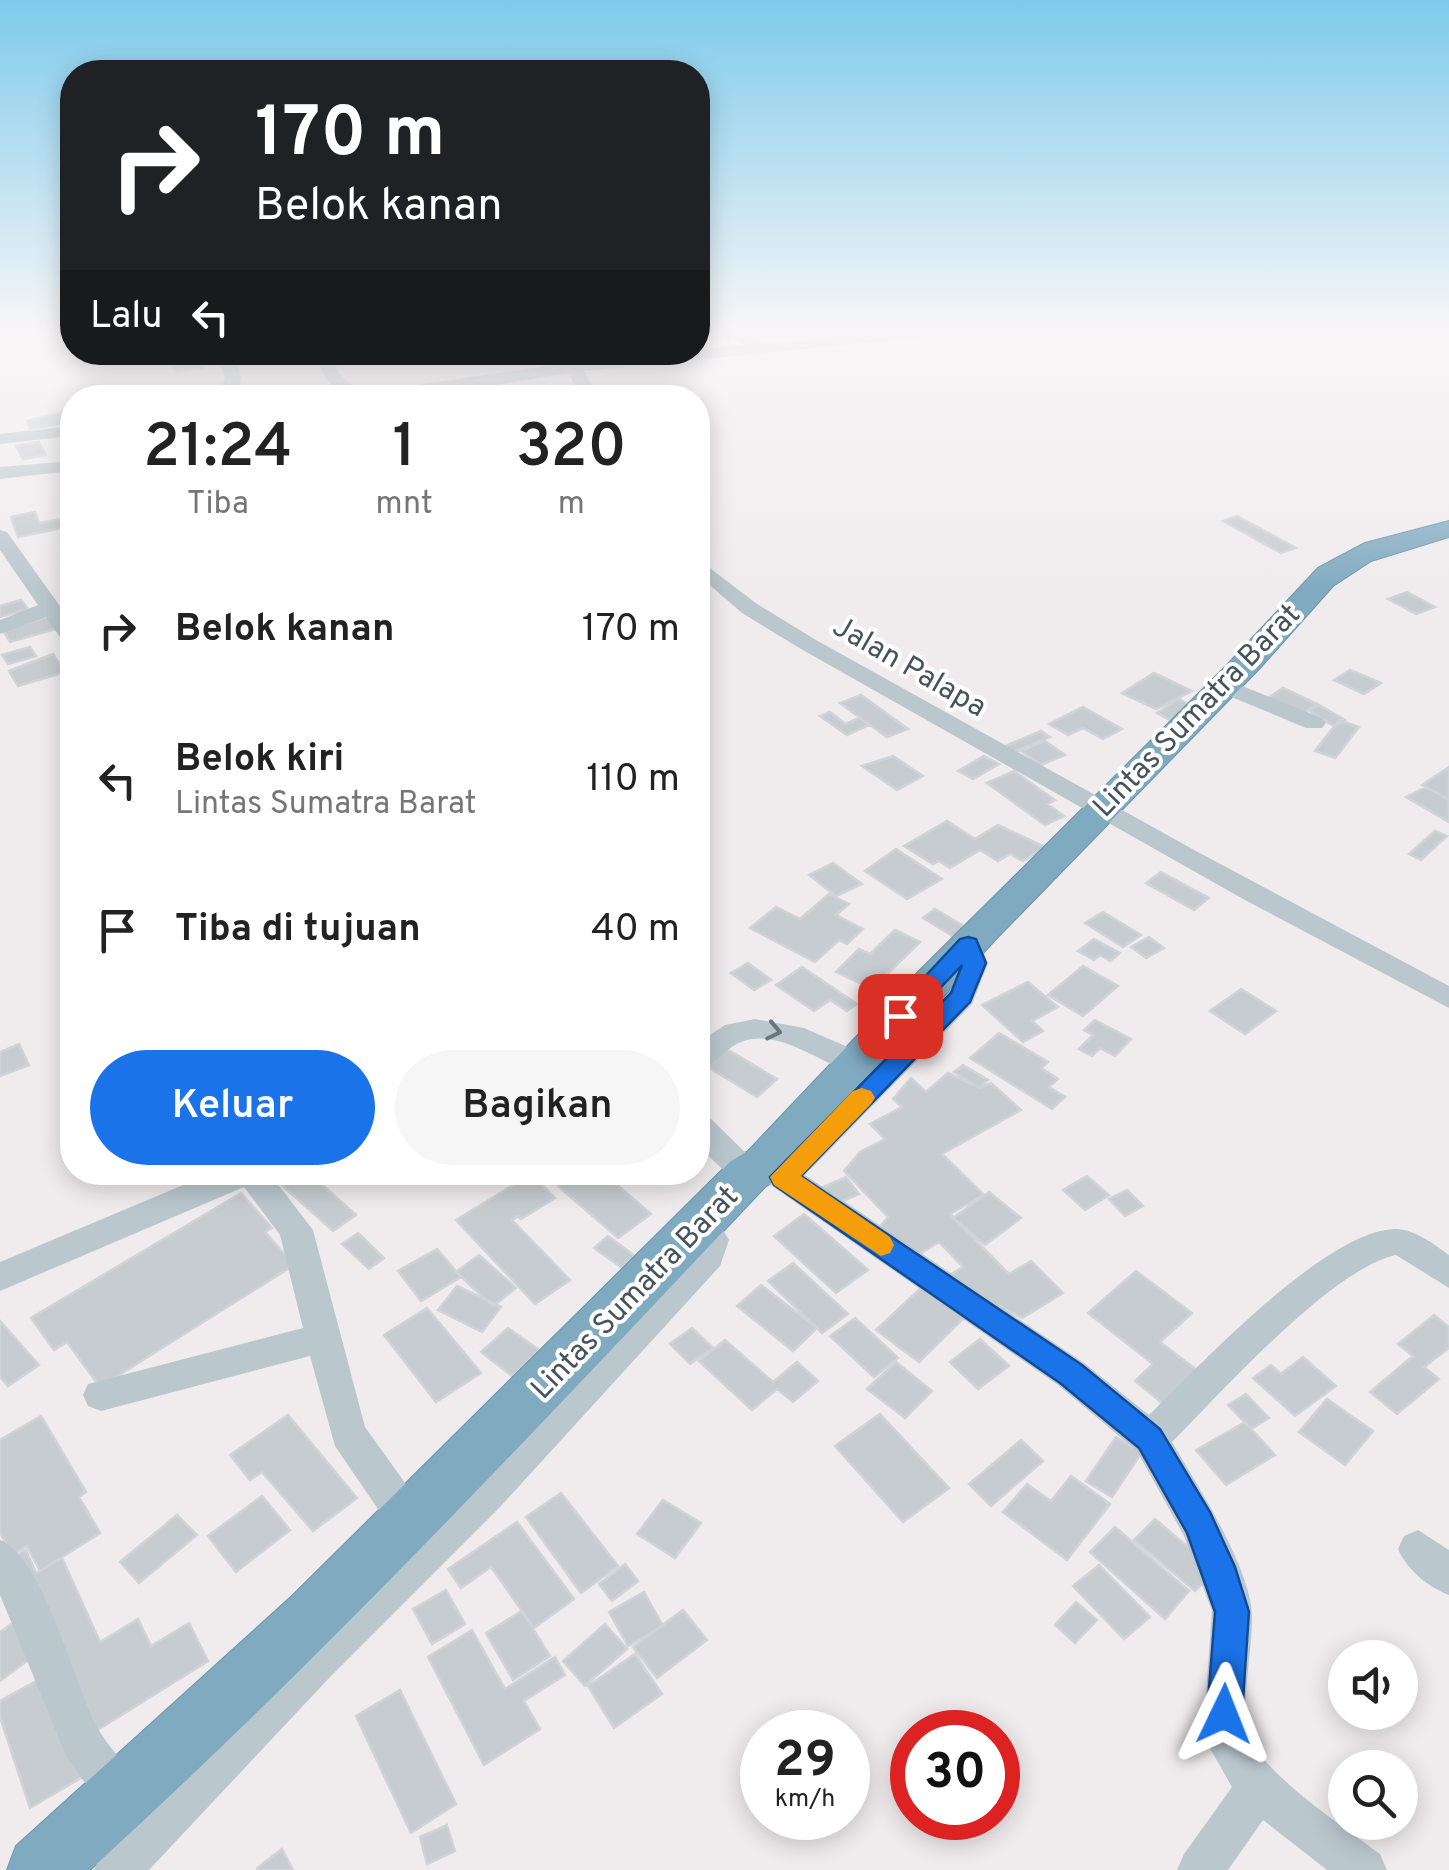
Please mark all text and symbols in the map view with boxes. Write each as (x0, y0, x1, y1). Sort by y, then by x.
text: 170 m (255, 92, 445, 181)
icon: right (90, 100, 220, 230)
text: Belok kanan (255, 179, 503, 236)
icon: left (183, 290, 238, 345)
text: Lalu (90, 293, 163, 342)
text: 21:24 (143, 412, 292, 488)
text: 1 (392, 412, 416, 488)
text: 320 (516, 412, 627, 488)
text: Tiba (187, 485, 249, 525)
text: mnt (376, 485, 433, 525)
text: m (558, 485, 585, 525)
street label: Lintas Sumatra Barat (1086, 597, 1309, 826)
icon: right (90, 603, 145, 658)
text: Belok kanan (175, 606, 394, 655)
text: 170 m (582, 606, 680, 655)
street label: Jalan Palapa (825, 609, 992, 727)
text: Belok kiri (175, 736, 344, 785)
icon: left (90, 753, 145, 808)
text: 110 m (586, 756, 680, 805)
text: Lintas Sumatra Barat (175, 785, 476, 825)
icon: arrive (90, 903, 145, 958)
text: Tiba di tujuan (175, 906, 421, 955)
text: 40 m (591, 906, 680, 955)
pin (858, 974, 943, 1059)
icon: arrive (873, 989, 928, 1044)
one-way arrow (765, 1020, 782, 1041)
button: Keluar (90, 1050, 375, 1165)
button: Bagikan (395, 1050, 680, 1165)
street label: Lintas Sumatra Barat (524, 1179, 747, 1408)
map controls (1328, 1640, 1418, 1840)
button: sound (1328, 1640, 1418, 1730)
position arrow (1172, 1662, 1276, 1766)
speed limit sign: 30 (890, 1710, 1020, 1840)
text: 29 (774, 1731, 836, 1794)
button: search (1328, 1750, 1418, 1840)
text: km/h (775, 1784, 835, 1816)

